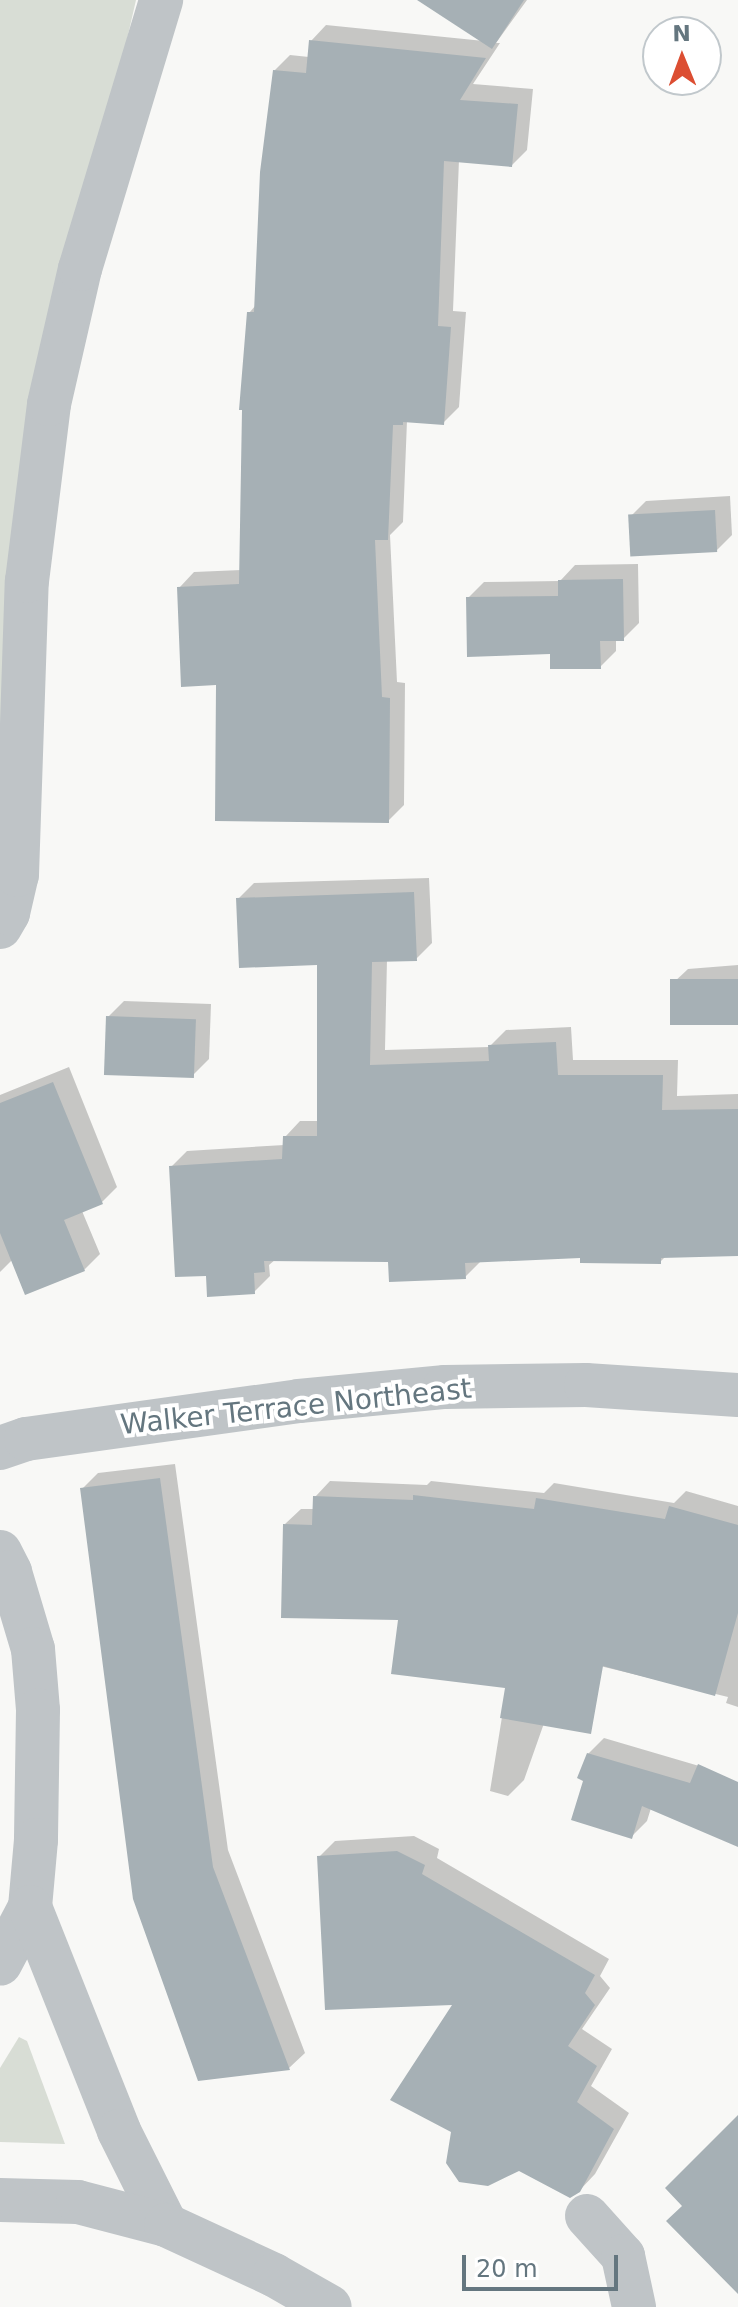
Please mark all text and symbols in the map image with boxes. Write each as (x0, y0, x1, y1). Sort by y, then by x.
north arrow (642, 16, 722, 96)
text: N (672, 21, 691, 46)
street label: Walker Terrace Northeast (119, 1372, 473, 1442)
scale bar (466, 2239, 622, 2289)
text: 20 m (476, 2255, 538, 2283)

